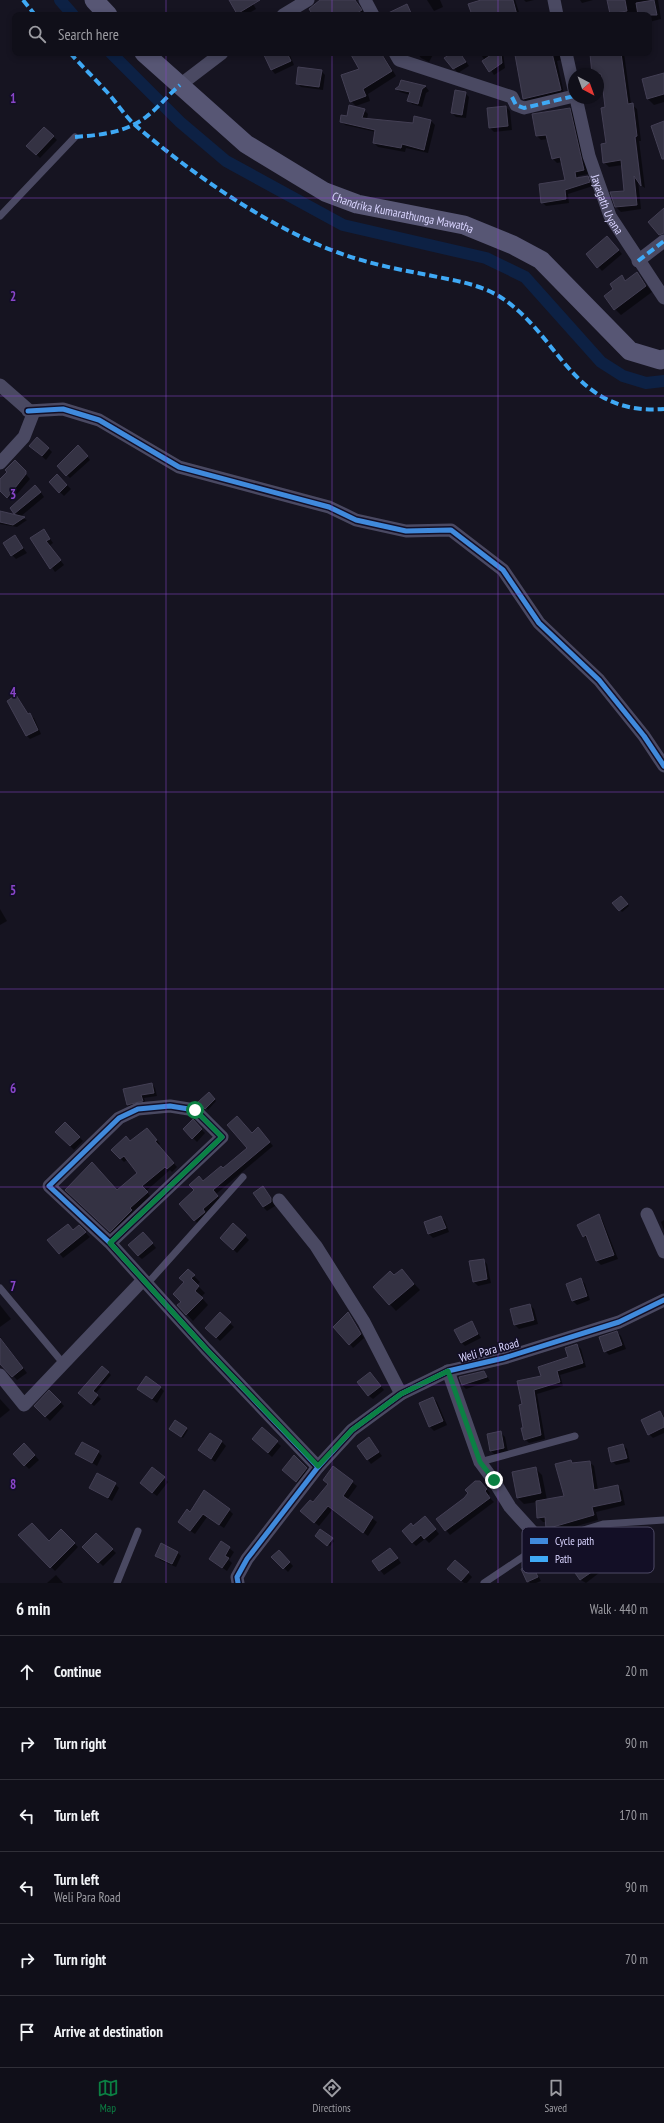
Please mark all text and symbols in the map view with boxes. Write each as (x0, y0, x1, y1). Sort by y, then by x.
search box (12, 12, 652, 56)
icon: search (26, 23, 48, 45)
text: Search here (58, 25, 119, 44)
north arrow (568, 68, 604, 104)
text: 1 (10, 90, 16, 107)
street label: Jayagath Uyana (588, 171, 627, 237)
street label: Chandrika Kumarathunga Mawatha (330, 188, 476, 236)
text: 2 (10, 288, 16, 305)
text: 3 (10, 486, 16, 503)
text: 4 (10, 684, 17, 701)
text: 5 (10, 882, 16, 899)
text: 6 (10, 1080, 16, 1097)
route start (186, 1101, 204, 1119)
text: 7 (10, 1278, 16, 1295)
street label: Weli Para Road (457, 1335, 521, 1365)
route end (485, 1471, 503, 1489)
text: 8 (10, 1476, 16, 1493)
legend (522, 1527, 654, 1573)
text: Cycle path (555, 1534, 594, 1548)
text: Path (555, 1552, 572, 1566)
text: 6 min (16, 1598, 50, 1620)
text: Walk · 440 m (590, 1601, 648, 1618)
icon: ahead (16, 1661, 38, 1683)
text: Continue (54, 1662, 101, 1681)
text: 20 m (625, 1663, 648, 1680)
icon: right (16, 1733, 38, 1755)
text: Turn right (54, 1734, 106, 1753)
text: 90 m (625, 1735, 648, 1752)
icon: left (16, 1805, 38, 1827)
text: Turn left (54, 1806, 99, 1825)
text: 170 m (619, 1807, 648, 1824)
text: Turn left (54, 1870, 99, 1889)
icon: left (16, 1877, 38, 1899)
text: 90 m (625, 1879, 648, 1896)
text: Weli Para Road (54, 1889, 121, 1906)
icon: right (16, 1949, 38, 1971)
text: Turn right (54, 1950, 106, 1969)
text: 70 m (625, 1951, 648, 1968)
icon: arrive (16, 2021, 38, 2043)
text: Arrive at destination (54, 2022, 163, 2041)
tab: Map (97, 2077, 119, 2115)
tab: Directions (313, 2077, 351, 2115)
tab: Saved (544, 2077, 567, 2115)

